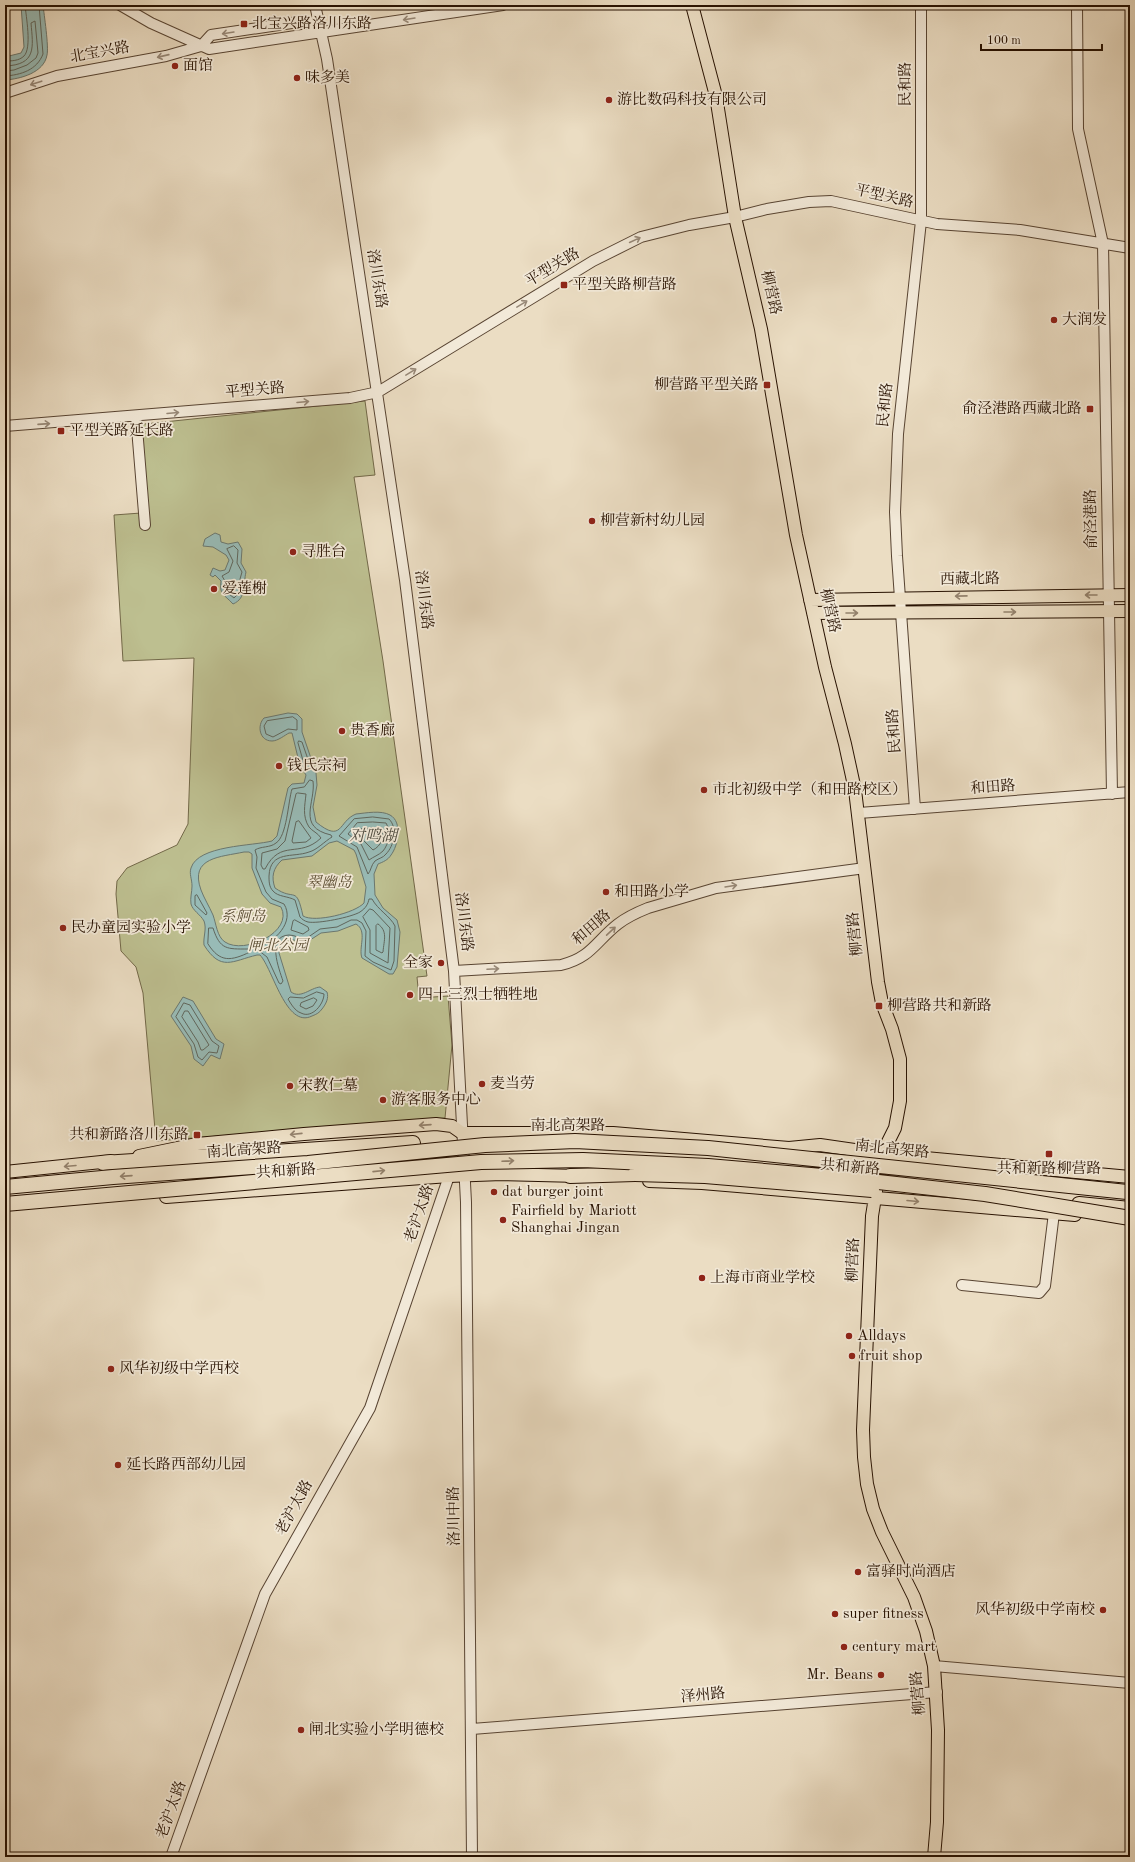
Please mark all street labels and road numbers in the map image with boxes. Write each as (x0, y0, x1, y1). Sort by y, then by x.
street label: 北宝兴路 (69, 38, 131, 66)
street label: 民和路 (897, 61, 914, 107)
street label: 平型关路 (853, 181, 915, 211)
street label: 平型关路 (522, 244, 583, 290)
street label: 洛川东路 (364, 248, 390, 310)
street label: 柳营路 (758, 269, 784, 317)
street label: 平型关路 (224, 379, 286, 401)
street label: 民和路 (874, 382, 896, 428)
street label: 俞泾港路 (1082, 489, 1100, 549)
street label: 洛川东路 (412, 569, 436, 631)
street label: 西藏北路 (940, 570, 1000, 588)
street label: 柳营路 (817, 587, 843, 635)
street label: 民和路 (884, 708, 904, 754)
street label: 和田路 (970, 777, 1016, 797)
street label: 洛川东路 (452, 891, 476, 953)
street label: 和田路 (569, 906, 614, 948)
street label: 柳营路 (844, 911, 866, 957)
street label: 南北高架路 (530, 1117, 606, 1134)
street label: 南北高架路 (854, 1137, 930, 1161)
street label: 南北高架路 (206, 1139, 282, 1161)
street label: 共和新路 (819, 1156, 881, 1178)
street label: 共和新路 (255, 1160, 316, 1182)
street label: 老沪太路 (401, 1183, 437, 1245)
street label: 柳营路 (844, 1237, 862, 1283)
street label: 老沪太路 (272, 1477, 316, 1538)
street label: 洛川中路 (445, 1486, 463, 1546)
street label: 柳营路 (908, 1670, 928, 1716)
street label: 泽州路 (680, 1685, 726, 1705)
street label: 老沪太路 (153, 1779, 189, 1841)

